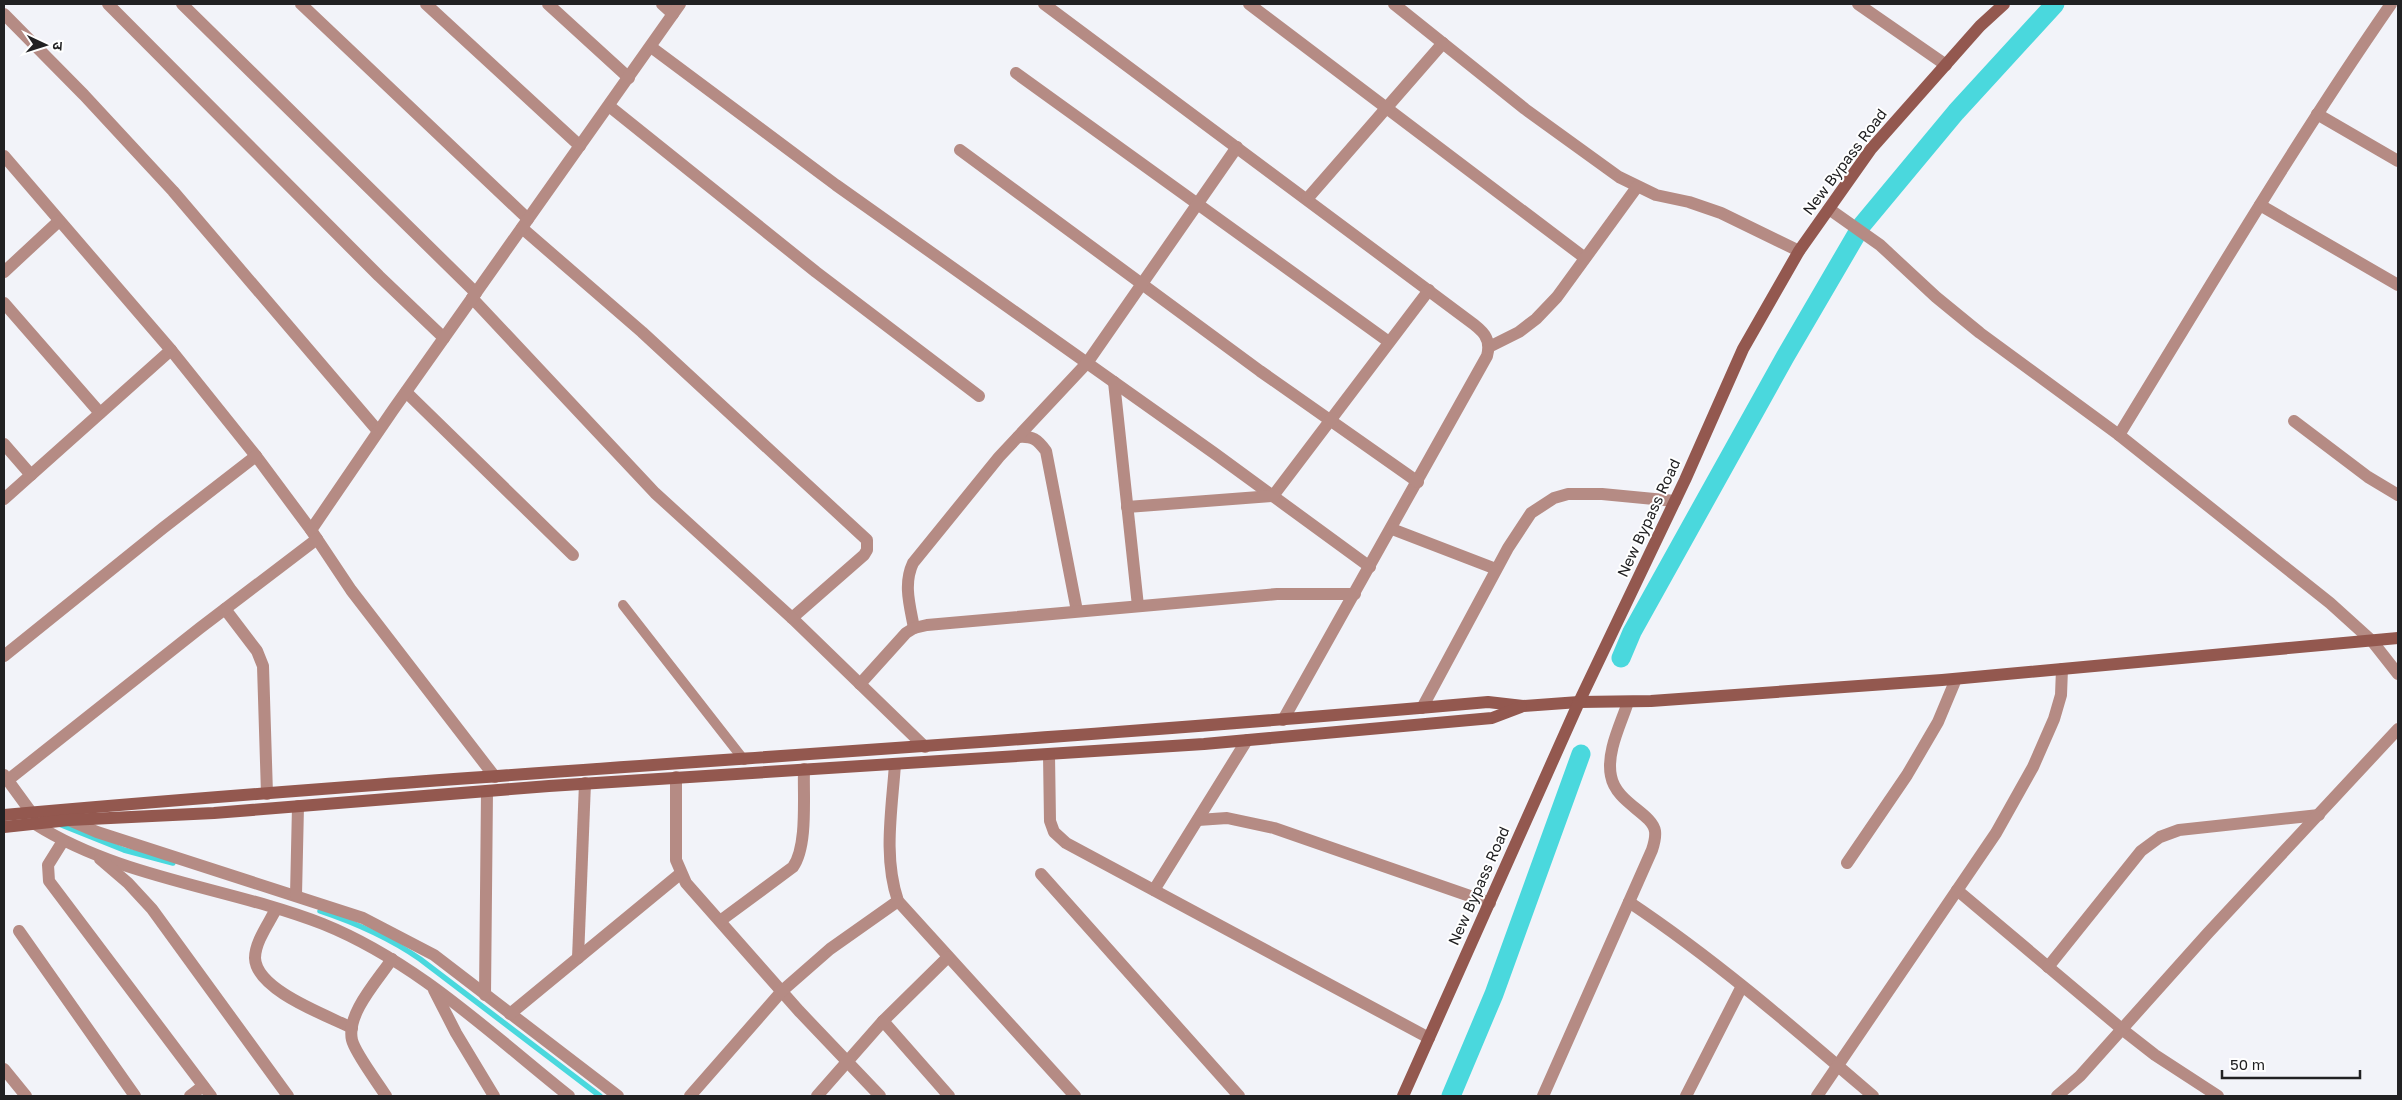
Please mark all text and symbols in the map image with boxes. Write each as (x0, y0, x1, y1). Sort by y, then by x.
north arrow (20, 20, 70, 70)
text: उ (50, 41, 67, 51)
street label: New Bypass Road (1798, 105, 1890, 218)
street label: New Bypass Road (1613, 456, 1683, 580)
street label: New Bypass Road (1444, 823, 1512, 948)
scale bar (2222, 1048, 2360, 1080)
text: 50 m (2230, 1055, 2265, 1073)

